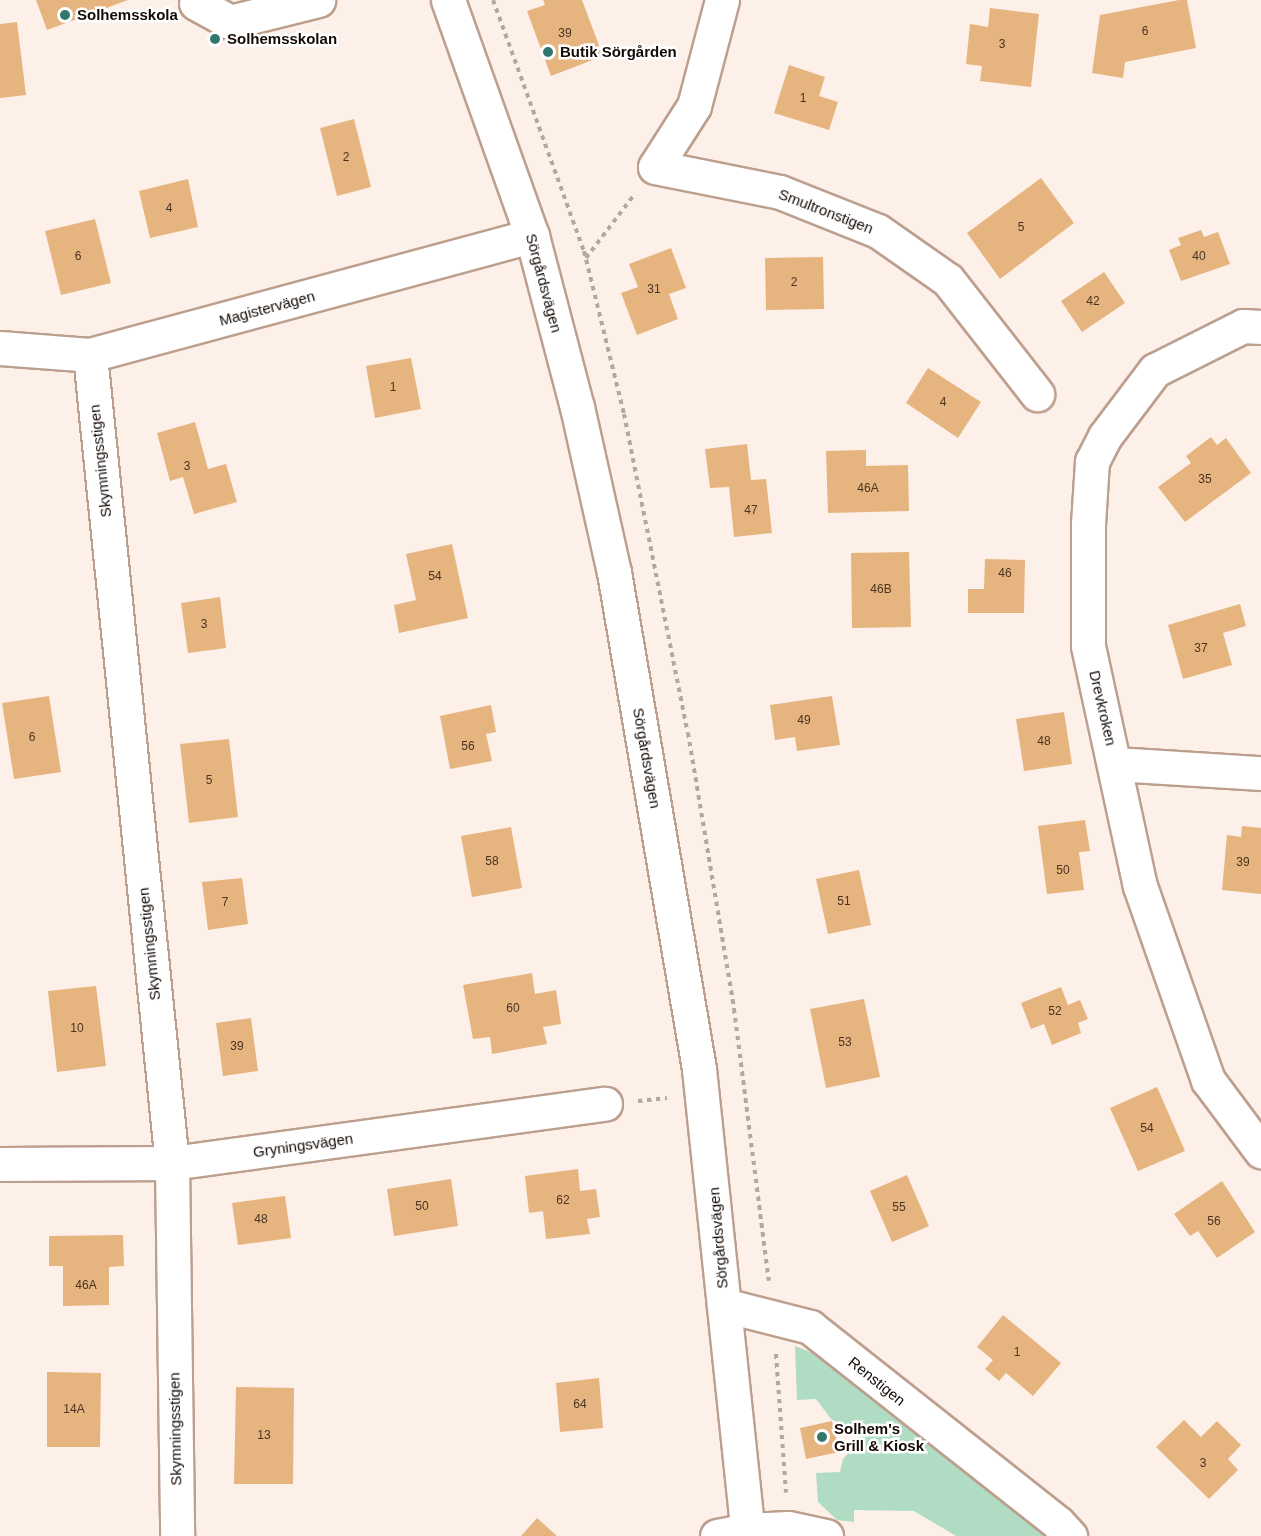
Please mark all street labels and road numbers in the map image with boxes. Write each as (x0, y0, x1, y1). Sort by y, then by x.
street label: Smultronstigen (776, 185, 876, 237)
street label: Sörgårdsvägen (522, 232, 566, 334)
street label: Magistervägen (217, 287, 317, 329)
street label: Skymningsstigen (85, 404, 115, 518)
street label: Drevkroken (1086, 669, 1120, 747)
street label: Sörgårdsvägen (629, 706, 665, 810)
street label: Skymningsstigen (134, 887, 164, 1001)
street label: Gryningsvägen (252, 1129, 354, 1161)
street label: Sörgårdsvägen (705, 1187, 731, 1289)
street label: Renstigen (845, 1353, 909, 1409)
street label: Skymningsstigen (165, 1372, 185, 1486)

